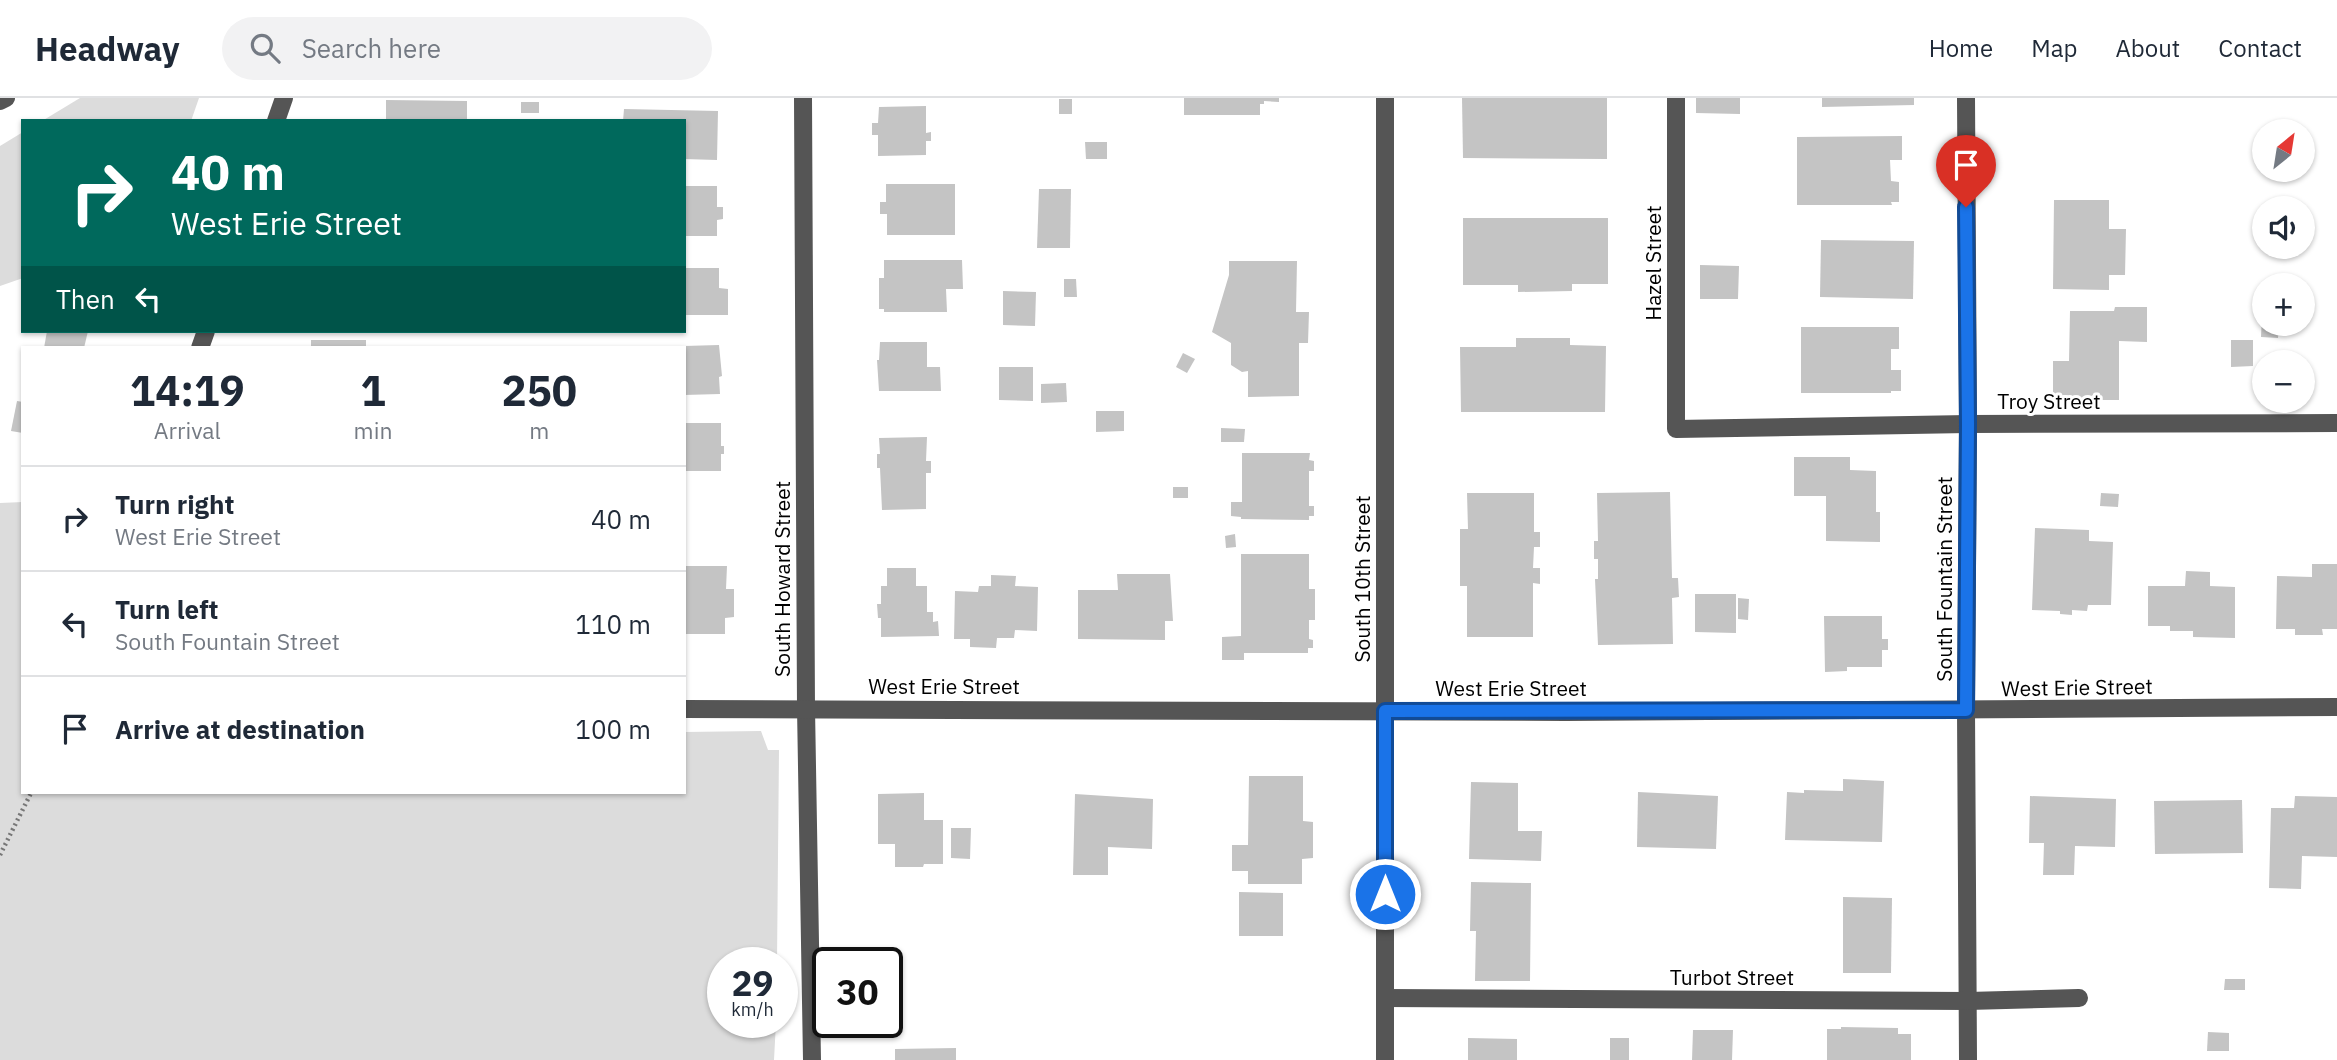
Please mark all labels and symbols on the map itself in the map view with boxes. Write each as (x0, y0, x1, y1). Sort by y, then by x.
north arrow (2252, 119, 2315, 182)
pin (1936, 135, 1996, 207)
street label: Hazel Street (1639, 205, 1667, 321)
street label: Troy Street (1997, 387, 2101, 415)
street label: South Fountain Street (1930, 476, 1958, 682)
street label: South Howard Street (768, 481, 796, 677)
street label: South 10th Street (1348, 495, 1376, 663)
street label: West Erie Street (868, 672, 1020, 700)
street label: West Erie Street (2001, 672, 2153, 702)
street label: West Erie Street (1435, 674, 1587, 702)
position arrow (1348, 857, 1422, 931)
speed limit sign: 30 (812, 947, 903, 1038)
street label: Turbot Street (1670, 963, 1794, 991)

